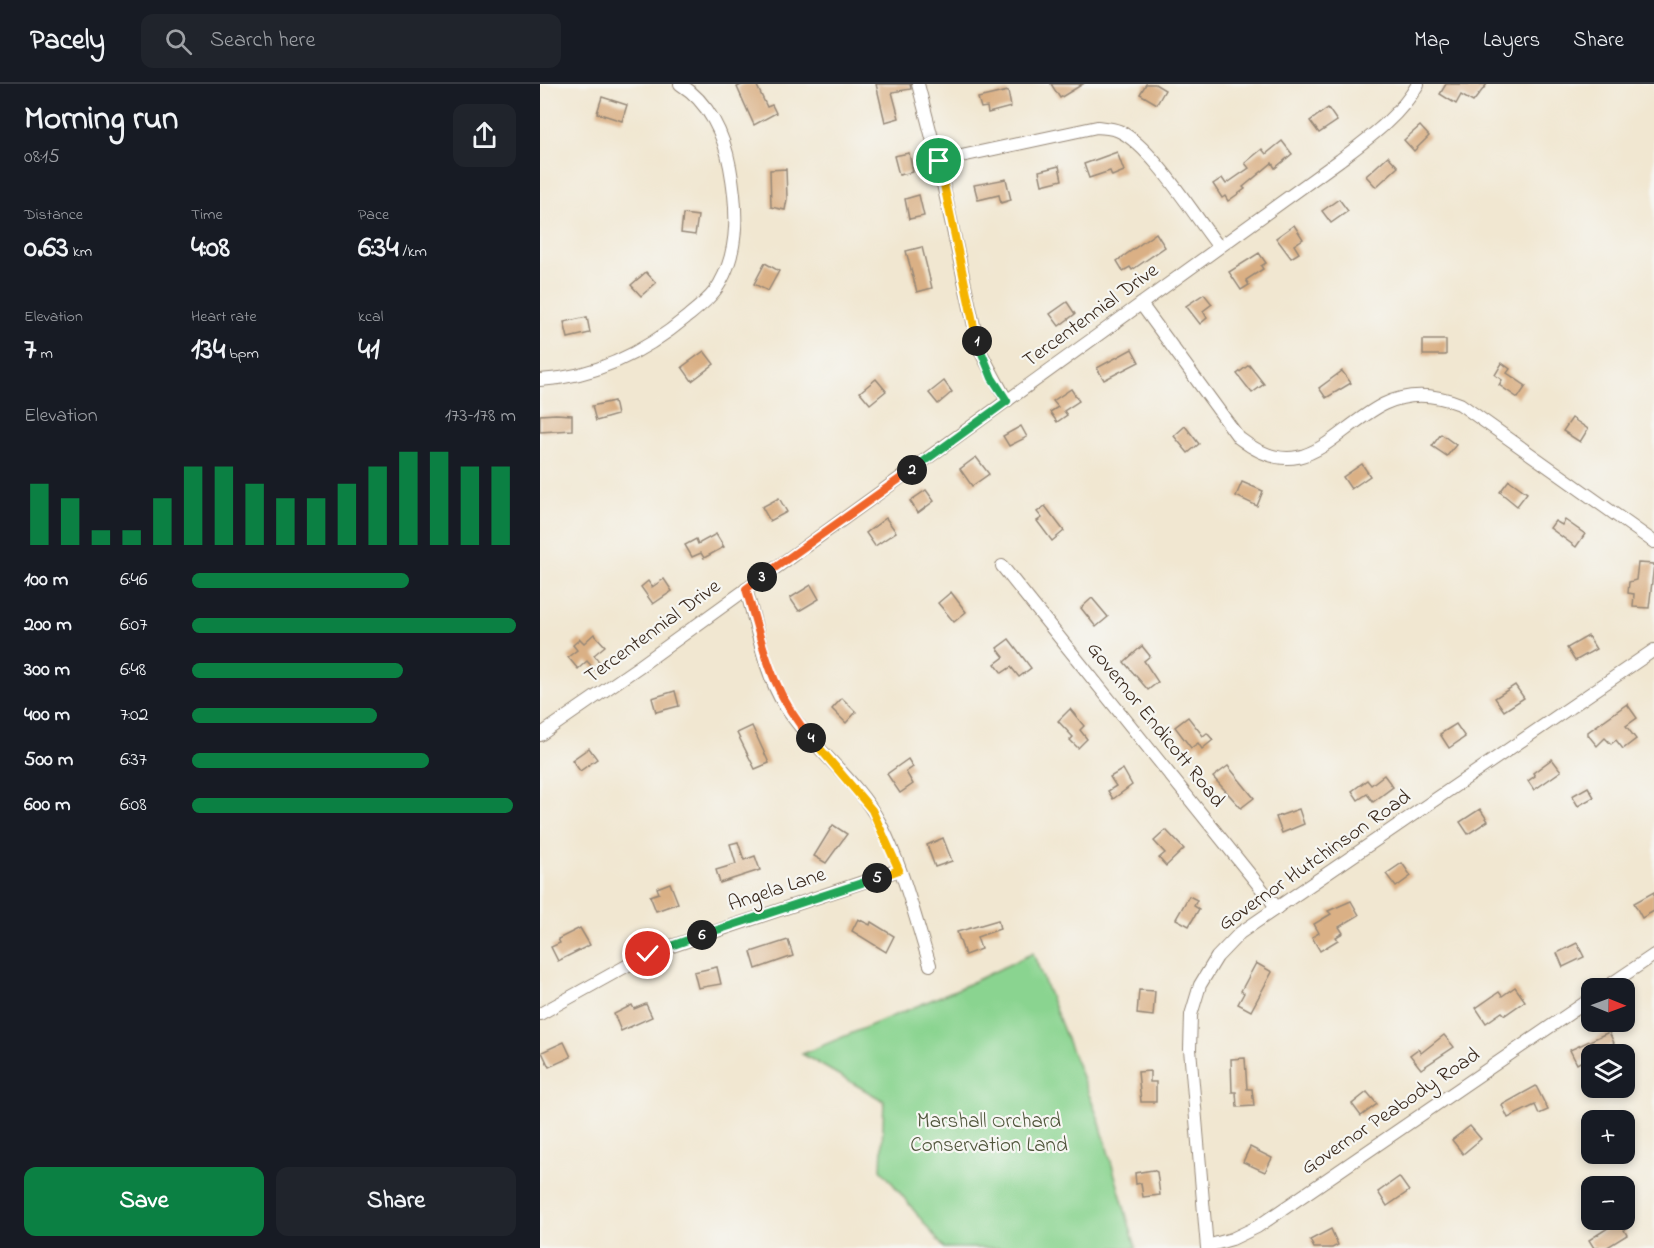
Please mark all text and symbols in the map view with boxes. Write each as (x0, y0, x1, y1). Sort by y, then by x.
search box (141, 14, 561, 68)
text: Pacely (30, 21, 105, 62)
icon: search (162, 25, 195, 58)
text: Search here (210, 25, 315, 57)
text: Map (1414, 26, 1450, 56)
text: Layers (1483, 26, 1540, 56)
text: Share (1573, 26, 1624, 56)
text: Morning run (24, 96, 178, 144)
button: share (453, 104, 516, 167)
pin (913, 135, 964, 186)
text: 08:15 (24, 143, 60, 172)
icon: arrive (922, 144, 955, 177)
text: Distance (24, 203, 83, 227)
text: Time (191, 203, 223, 227)
text: Pace (358, 203, 389, 227)
text: 0.63 (24, 227, 69, 271)
text: 4:08 (191, 227, 230, 271)
text: 6:34 (358, 227, 399, 271)
text: km (69, 240, 92, 264)
text: /km (399, 240, 427, 264)
street label: Tercentennial Drive (1017, 256, 1166, 376)
text: Elevation (24, 305, 83, 329)
text: Heart rate (191, 305, 257, 329)
text: kcal (358, 305, 383, 329)
pin: 1 (962, 326, 992, 356)
text: 7 (24, 329, 36, 373)
text: 134 (191, 329, 225, 373)
text: 41 (358, 329, 380, 373)
text: 1 (974, 329, 980, 353)
text: m (36, 342, 53, 366)
text: bpm (225, 342, 259, 366)
text: Elevation (24, 402, 98, 431)
text: 173–178 m (445, 402, 516, 431)
pin: 2 (897, 455, 927, 485)
text: 2 (908, 458, 916, 482)
pin: 3 (747, 562, 777, 592)
text: 3 (759, 565, 765, 589)
text: 100 m (24, 566, 68, 595)
text: 6:46 (120, 566, 148, 595)
street label: Tercentennial Drive (579, 572, 728, 692)
text: 200 m (24, 611, 72, 640)
text: 6:07 (120, 611, 147, 640)
street label: Governor Endicott Road (1079, 636, 1232, 815)
text: 300 m (24, 656, 70, 685)
text: 6:48 (120, 656, 146, 685)
text: 400 m (24, 701, 70, 730)
text: 7:02 (120, 701, 149, 730)
pin: 4 (796, 723, 826, 753)
text: 4 (808, 726, 814, 750)
text: 500 m (24, 746, 73, 775)
text: 6:37 (120, 746, 147, 775)
street label: Governor Hutchinson Road (1212, 783, 1418, 939)
text: 600 m (24, 791, 71, 820)
text: 6:08 (120, 791, 147, 820)
street label: Angela Lane (724, 860, 831, 922)
pin: 5 (862, 863, 892, 893)
text: 5 (872, 866, 882, 890)
pin: 6 (687, 920, 717, 950)
text: 6 (698, 923, 706, 947)
pin (622, 928, 673, 979)
icon: check (631, 937, 664, 970)
north arrow (1581, 978, 1635, 1032)
map controls (1581, 978, 1635, 1230)
street label: Governor Peabody Road (1296, 1041, 1488, 1185)
button: layers (1581, 1044, 1635, 1098)
park label: Marshall Orchard Conservation Land (910, 1107, 1068, 1161)
button: + (1581, 1110, 1635, 1164)
button: Save (24, 1167, 264, 1236)
button: Share (276, 1167, 516, 1236)
button: − (1581, 1176, 1635, 1230)

